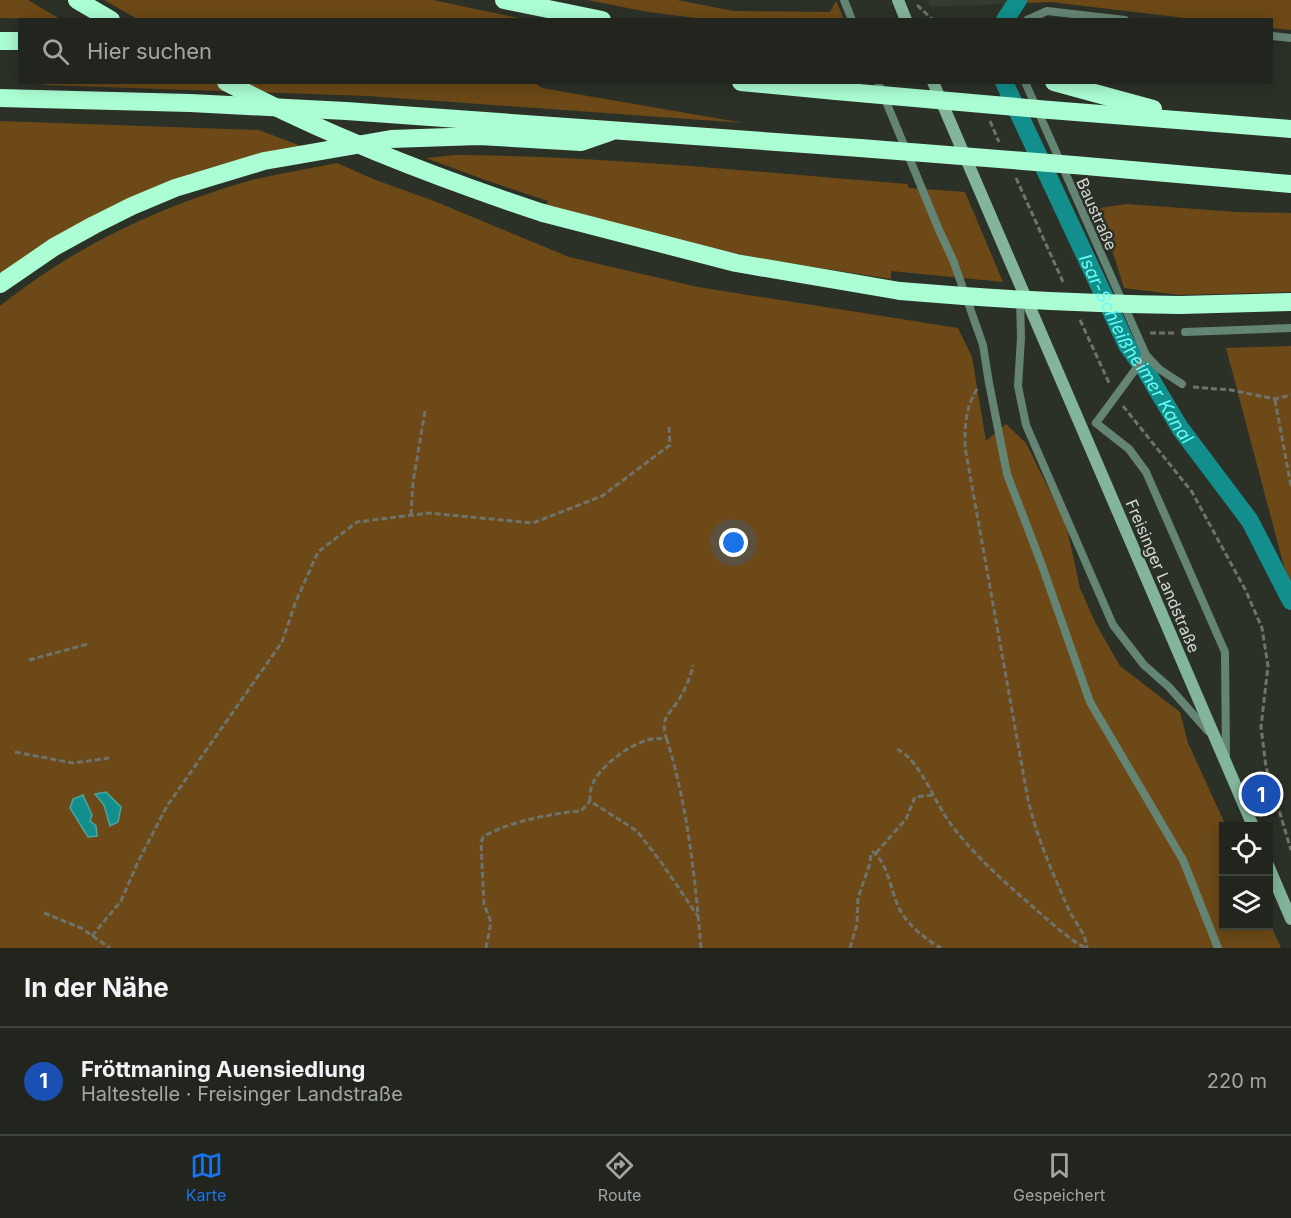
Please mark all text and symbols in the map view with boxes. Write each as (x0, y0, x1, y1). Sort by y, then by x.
search box (18, 18, 1273, 84)
icon: search (39, 35, 72, 68)
text: Hier suchen (87, 38, 212, 64)
street label: Baustraße (1072, 175, 1122, 253)
water label: Isar-Schleißheimer Kanal (1075, 250, 1199, 448)
street label: Freisinger Landstraße (1122, 496, 1204, 656)
your location (719, 528, 748, 557)
pin: 1 (1242, 772, 1280, 816)
map controls (1219, 822, 1273, 930)
button: locate (1219, 822, 1273, 876)
button: layers (1219, 876, 1273, 930)
text: In der Nähe (24, 972, 169, 1003)
text: Fröttmaning Auensiedlung (81, 1056, 366, 1082)
text: 1 (39, 1069, 48, 1093)
text: 220 m (1207, 1069, 1267, 1093)
text: Haltestelle · Freisinger Landstraße (81, 1082, 403, 1106)
tab: Karte (186, 1149, 226, 1205)
tab: Route (598, 1149, 641, 1205)
tab: Gespeichert (1013, 1149, 1105, 1205)

